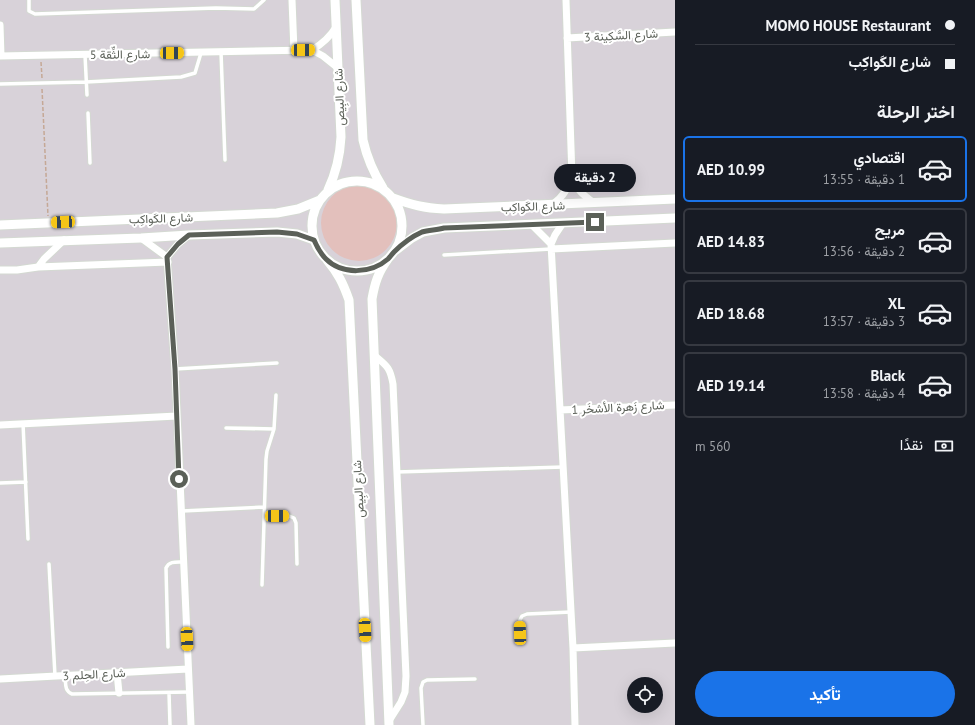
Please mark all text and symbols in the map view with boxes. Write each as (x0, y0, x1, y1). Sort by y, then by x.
text: MOMO HOUSE Restaurant (765, 16, 931, 35)
street label: شارع السَّكِينة 3 (584, 26, 659, 46)
car (291, 44, 315, 56)
street label: شارع الثِّقة 5 (90, 45, 150, 64)
car (160, 47, 184, 59)
text: شارع الكَواكِب (848, 52, 931, 71)
street label: شارع البِيص (331, 68, 349, 126)
text: اختر الرحلة (877, 100, 955, 123)
text: اقتصادي (853, 148, 905, 167)
icon: car (917, 151, 953, 187)
text: AED 10.99 (697, 160, 765, 179)
callout: 2 دقيقة (554, 164, 636, 192)
text: 2 دقيقة (574, 169, 616, 186)
text: 1 دقيقة · 13:55 (823, 171, 905, 188)
street label: شارع الكَواكِب (501, 197, 565, 217)
street label: شارع الكَواكِب (129, 209, 193, 229)
route end (586, 213, 604, 231)
car (51, 215, 75, 229)
text: مريح (875, 220, 905, 239)
icon: car (917, 223, 953, 259)
text: AED 14.83 (697, 232, 765, 251)
text: 2 دقيقة · 13:56 (823, 243, 905, 260)
text: XL (888, 294, 905, 313)
icon: car (917, 295, 953, 331)
text: AED 18.68 (697, 304, 765, 323)
text: 3 دقيقة · 13:57 (823, 313, 905, 330)
text: Black (870, 366, 905, 385)
icon: car (917, 367, 953, 403)
text: AED 19.14 (697, 376, 765, 395)
text: 4 دقيقة · 13:58 (823, 385, 905, 402)
street label: شارع زَهرة الأشخَر 1 (571, 397, 665, 419)
text: نقدًا (900, 435, 923, 454)
icon: cash (933, 435, 955, 457)
text: 560 m (695, 438, 730, 455)
street label: شارع البِيص (349, 460, 369, 518)
route start (170, 470, 188, 488)
car (265, 510, 289, 522)
car (358, 618, 372, 642)
car (514, 621, 526, 645)
car (180, 627, 194, 651)
street label: شارع الحِلم 3 (62, 665, 126, 685)
button: تأكيد (695, 671, 955, 717)
map controls (627, 677, 663, 713)
button: locate (627, 677, 663, 713)

